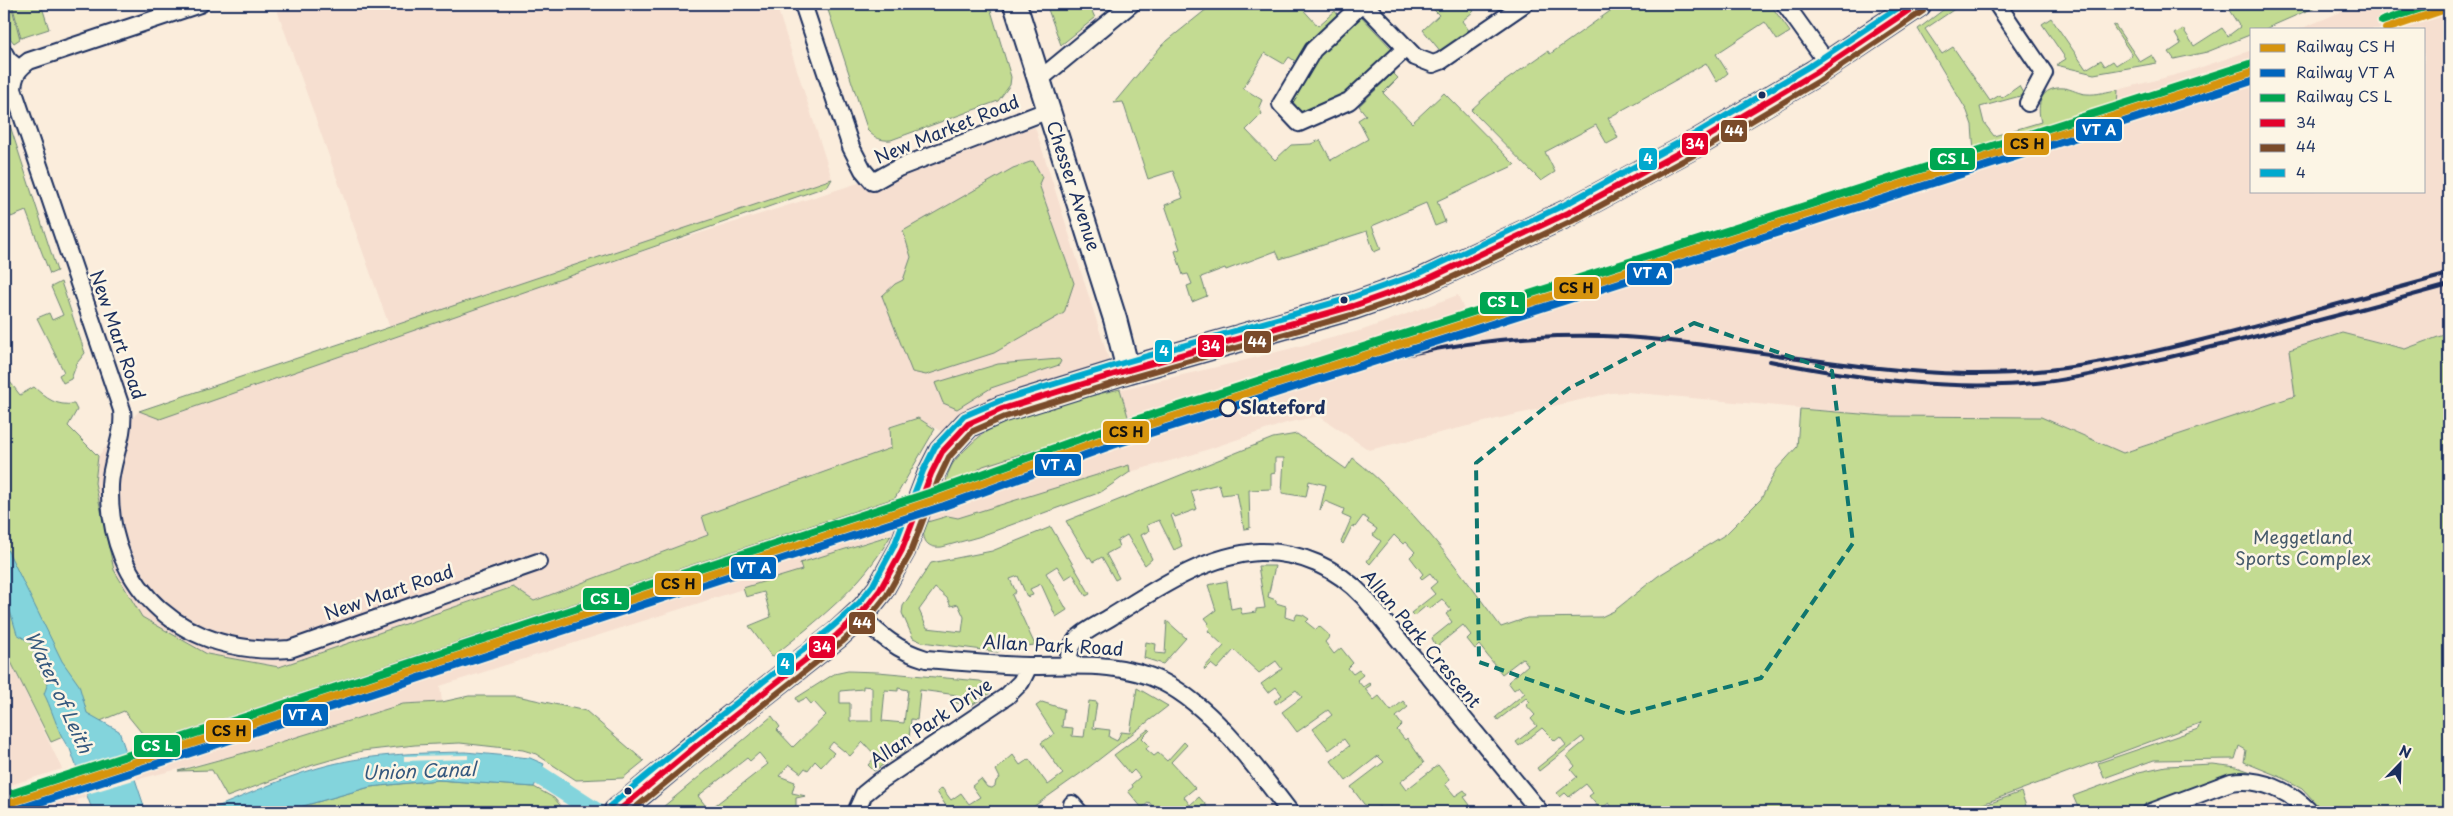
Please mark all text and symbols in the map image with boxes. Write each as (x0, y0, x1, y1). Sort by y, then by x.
legend (2250, 28, 2426, 192)
text: Railway CS H (2296, 34, 2395, 57)
text: Railway VT A (2296, 60, 2395, 83)
text: Railway CS L (2296, 84, 2392, 107)
street label: New Market Road (870, 87, 1023, 170)
unlabelled marker (1757, 90, 1767, 100)
text: 34 (2296, 110, 2316, 133)
street label: Chesser Avenue (1041, 117, 1108, 254)
line badge: VT A (2075, 118, 2123, 142)
line badge: 44 (1720, 119, 1748, 143)
text: VT A (2082, 119, 2116, 140)
text: 44 (1724, 120, 1744, 141)
line badge: 34 (1681, 132, 1709, 156)
line badge: CS H (2003, 132, 2050, 156)
text: 34 (1686, 133, 1705, 154)
text: CS H (2010, 133, 2044, 154)
text: 44 (2296, 134, 2316, 157)
line badge: 4 (1638, 147, 1658, 171)
line badge: CS L (1929, 147, 1976, 171)
text: 4 (1643, 148, 1653, 169)
text: CS L (1937, 148, 1969, 169)
text: 4 (2296, 160, 2306, 183)
line badge: VT A (1626, 262, 1673, 286)
text: VT A (1633, 262, 1667, 283)
street label: New Mart Road (84, 266, 153, 403)
line badge: CS H (1553, 276, 1600, 300)
text: CS H (1559, 277, 1593, 298)
line badge: CS L (1479, 291, 1526, 315)
text: CS L (1487, 291, 1519, 312)
unlabelled marker (1339, 295, 1349, 305)
line badge: 44 (1243, 330, 1272, 354)
text: 44 (1247, 331, 1267, 352)
line badge: 34 (1197, 334, 1225, 358)
text: 34 (1202, 335, 1221, 356)
line badge: 4 (1154, 339, 1173, 363)
text: 4 (1159, 340, 1169, 361)
place label: Slateford (1240, 393, 1326, 420)
marker: Slateford (1219, 399, 1237, 417)
line badge: CS H (1102, 420, 1150, 444)
text: CS H (1109, 421, 1143, 442)
line badge: VT A (1034, 453, 1082, 477)
text: VT A (1041, 454, 1075, 475)
park label: Meggetland Sports Complex (2235, 523, 2371, 571)
line badge: VT A (730, 556, 777, 580)
street label: New Mart Road (320, 557, 457, 626)
text: VT A (737, 557, 771, 578)
street label: Allan Park Crescent (1356, 563, 1488, 713)
line badge: CS H (654, 572, 702, 596)
text: CS H (661, 573, 695, 594)
line badge: CS L (582, 587, 630, 611)
text: CS L (590, 588, 622, 609)
line badge: 44 (848, 611, 876, 635)
text: 44 (852, 612, 872, 633)
water label: Water of Leith (19, 626, 101, 758)
street label: Allan Park Road (982, 627, 1124, 662)
line badge: 34 (808, 635, 836, 659)
text: 34 (813, 636, 832, 657)
line badge: 4 (776, 652, 795, 676)
text: 4 (780, 653, 790, 674)
street label: Allan Park Drive (863, 671, 997, 773)
line badge: VT A (282, 703, 329, 727)
text: VT A (288, 704, 322, 725)
line badge: CS H (205, 719, 252, 743)
text: CS H (212, 720, 246, 741)
line badge: CS L (133, 734, 181, 758)
text: CS L (141, 735, 173, 756)
north arrow (2376, 738, 2426, 788)
text: N (2396, 740, 2414, 763)
water label: Union Canal (362, 754, 479, 786)
unlabelled marker (623, 786, 633, 796)

